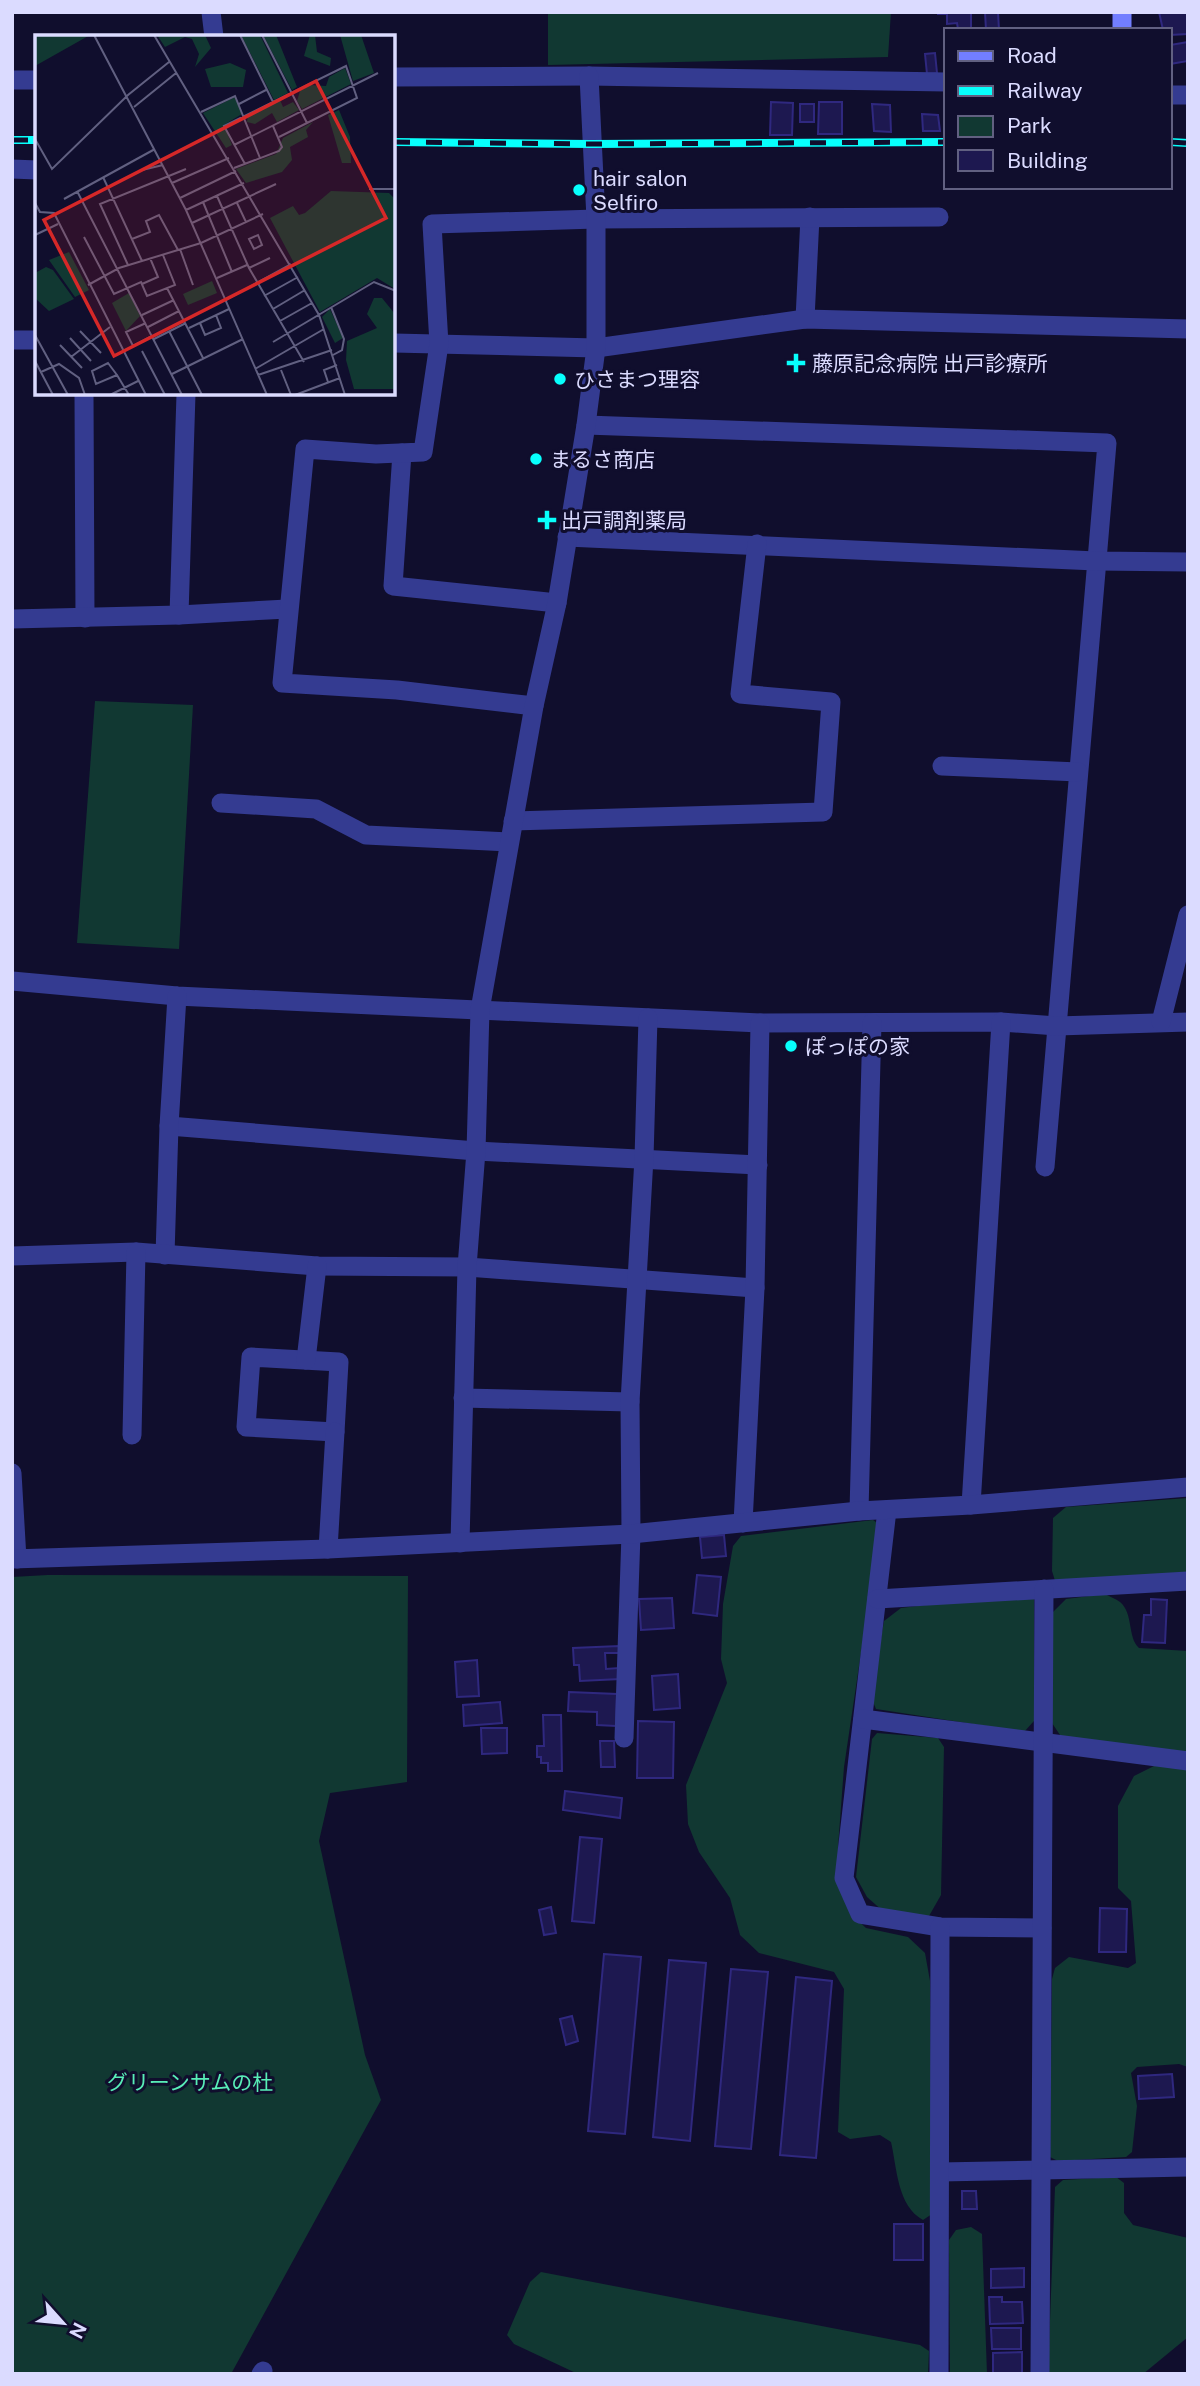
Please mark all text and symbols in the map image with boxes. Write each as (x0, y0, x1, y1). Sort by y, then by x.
legend (944, 28, 1172, 189)
inset map (35, 35, 396, 396)
text: Road (1007, 43, 1057, 68)
text: Railway (1007, 78, 1083, 103)
text: Park (1007, 113, 1052, 138)
text: Building (1007, 148, 1088, 173)
place label: hair salon Selfiro (593, 166, 687, 215)
marker: hair salon Selfiro (571, 182, 587, 198)
place label: 藤原記念病院 出戸診療所 (812, 351, 1048, 376)
marker: 藤原記念病院 出戸診療所 (786, 353, 806, 373)
place label: ひさまつ理容 (574, 367, 700, 392)
marker: ひさまつ理容 (552, 371, 568, 387)
place label: まるさ商店 (550, 447, 655, 472)
marker: まるさ商店 (528, 451, 544, 467)
place label: 出戸調剤薬局 (561, 508, 687, 533)
marker: 出戸調剤薬局 (539, 512, 555, 528)
place label: ぽっぽの家 (805, 1034, 910, 1059)
marker: ぽっぽの家 (783, 1038, 799, 1054)
park label: グリーンサムの杜 (107, 2070, 273, 2095)
north arrow (28, 2288, 98, 2358)
text: N (65, 2319, 91, 2342)

